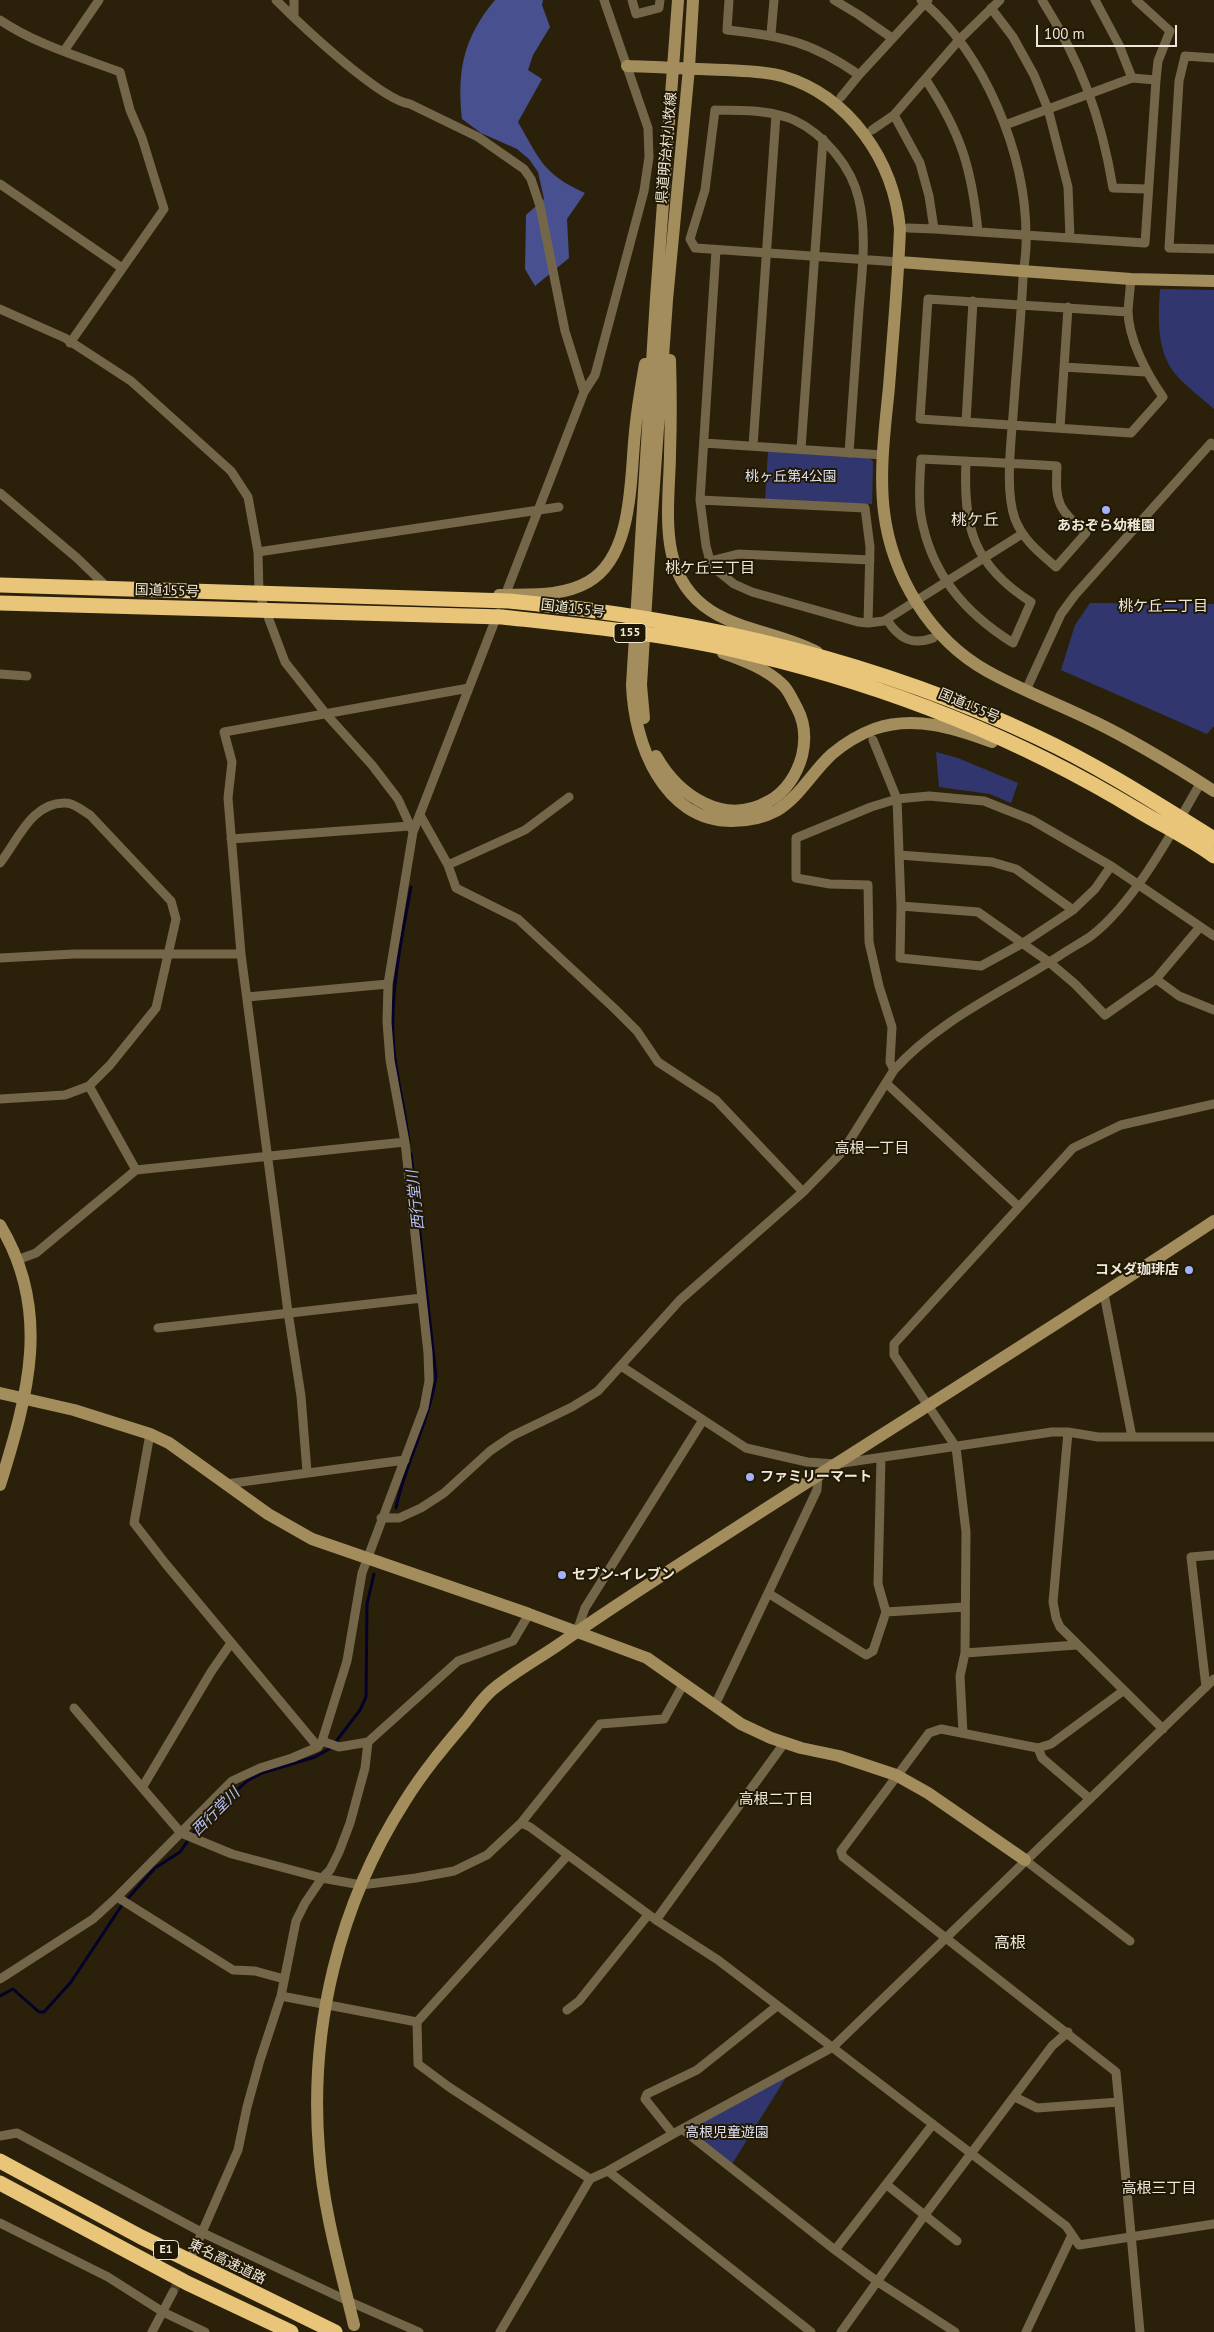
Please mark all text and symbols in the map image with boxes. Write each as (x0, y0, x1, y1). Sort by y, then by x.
scale bar (1039, 15, 1180, 47)
text: 100 m (1044, 24, 1085, 43)
street label: 県道明治村小牧線 (654, 91, 680, 205)
park label: 桃ヶ丘第4公園 (745, 469, 837, 485)
marker: あおぞら幼稚園 (1100, 504, 1112, 516)
district label: 桃ケ丘 (951, 510, 999, 530)
place label: あおぞら幼稚園 (1057, 518, 1155, 534)
district label: 桃ケ丘三丁目 (665, 560, 755, 578)
street label: 国道155号 (134, 581, 200, 601)
street label: 国道155号 (540, 597, 606, 621)
district label: 桃ケ丘二丁目 (1118, 598, 1208, 616)
road number: 155 (614, 624, 646, 642)
street label: 国道155号 (936, 686, 1002, 726)
district label: 高根一丁目 (835, 1140, 909, 1158)
water label: 西行堂川 (404, 1169, 428, 1231)
place label: コメダ珈琲店 (1095, 1262, 1179, 1278)
marker: コメダ珈琲店 (1183, 1264, 1195, 1276)
place label: ファミリーマート (760, 1469, 872, 1485)
marker: ファミリーマート (744, 1471, 756, 1483)
place label: セブン-イレブン (572, 1567, 675, 1583)
marker: セブン-イレブン (556, 1569, 568, 1581)
water label: 西行堂川 (188, 1784, 244, 1840)
district label: 高根二丁目 (739, 1791, 813, 1809)
district label: 高根 (994, 1933, 1026, 1953)
park label: 高根児童遊園 (685, 2125, 769, 2141)
district label: 高根三丁目 (1122, 2180, 1196, 2198)
street label: 東名高速道路 (186, 2236, 268, 2288)
road number: E1 (154, 2240, 178, 2260)

